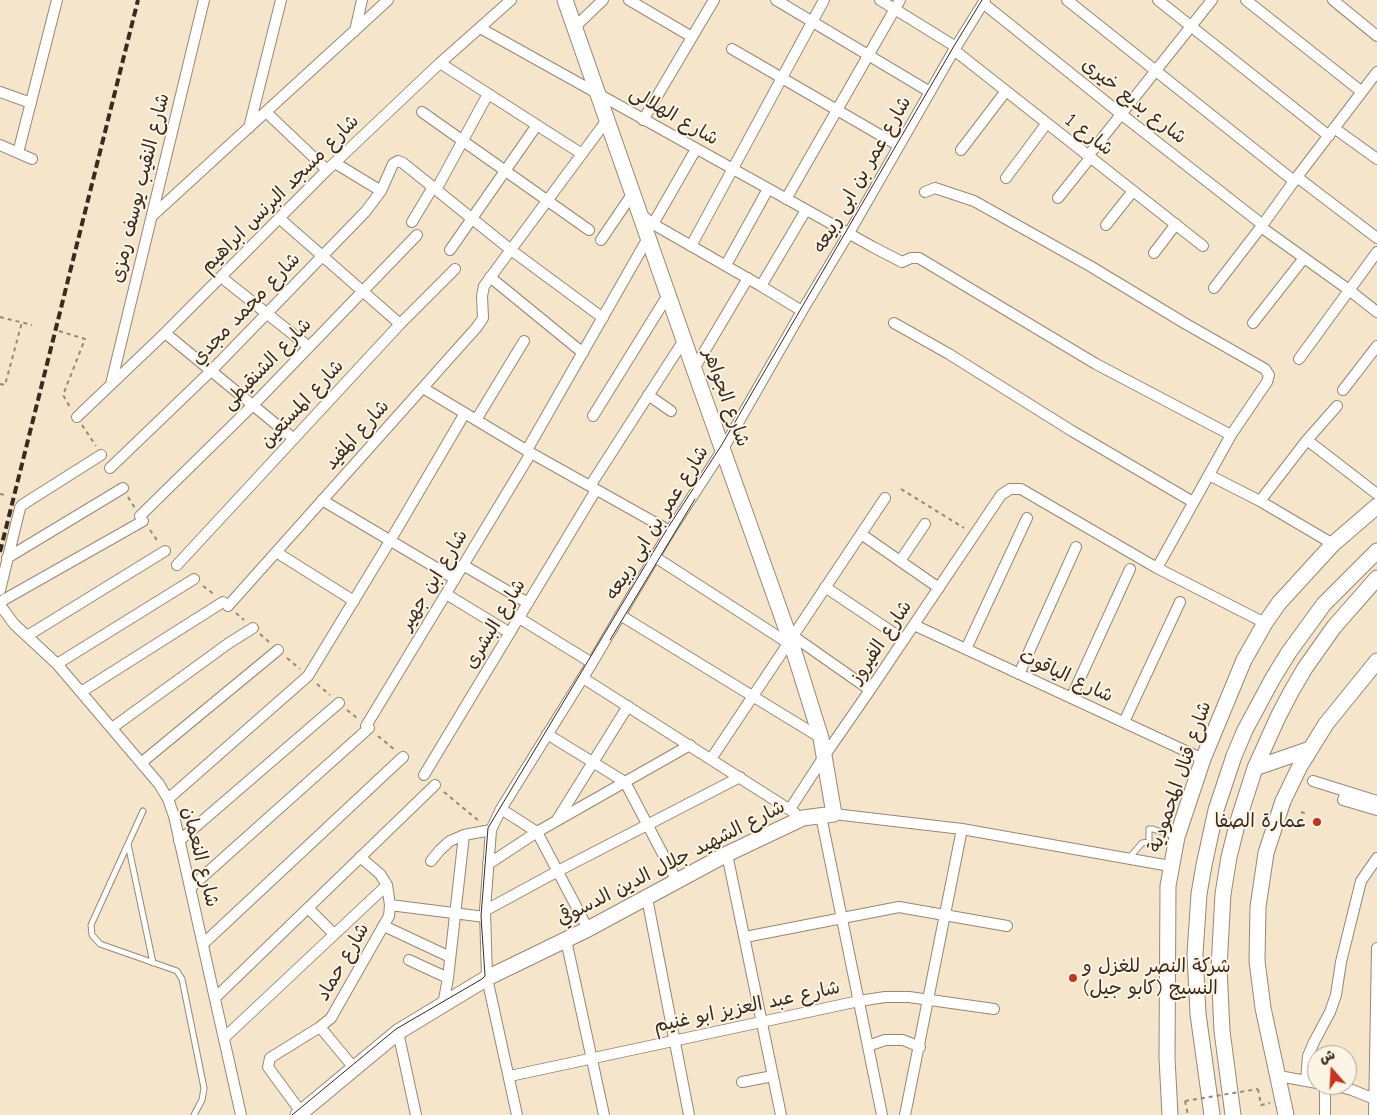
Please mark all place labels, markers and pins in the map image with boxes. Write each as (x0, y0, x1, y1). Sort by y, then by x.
place label: عمارة الصفا (1215, 811, 1307, 833)
marker: عمارة الصفا (1311, 816, 1323, 828)
place label: شركة النصر للغزل و النسيج (كابو جيل) (1083, 956, 1231, 1000)
marker: شركة النصر للغزل و النسيج (كابو جيل) (1067, 972, 1079, 984)

